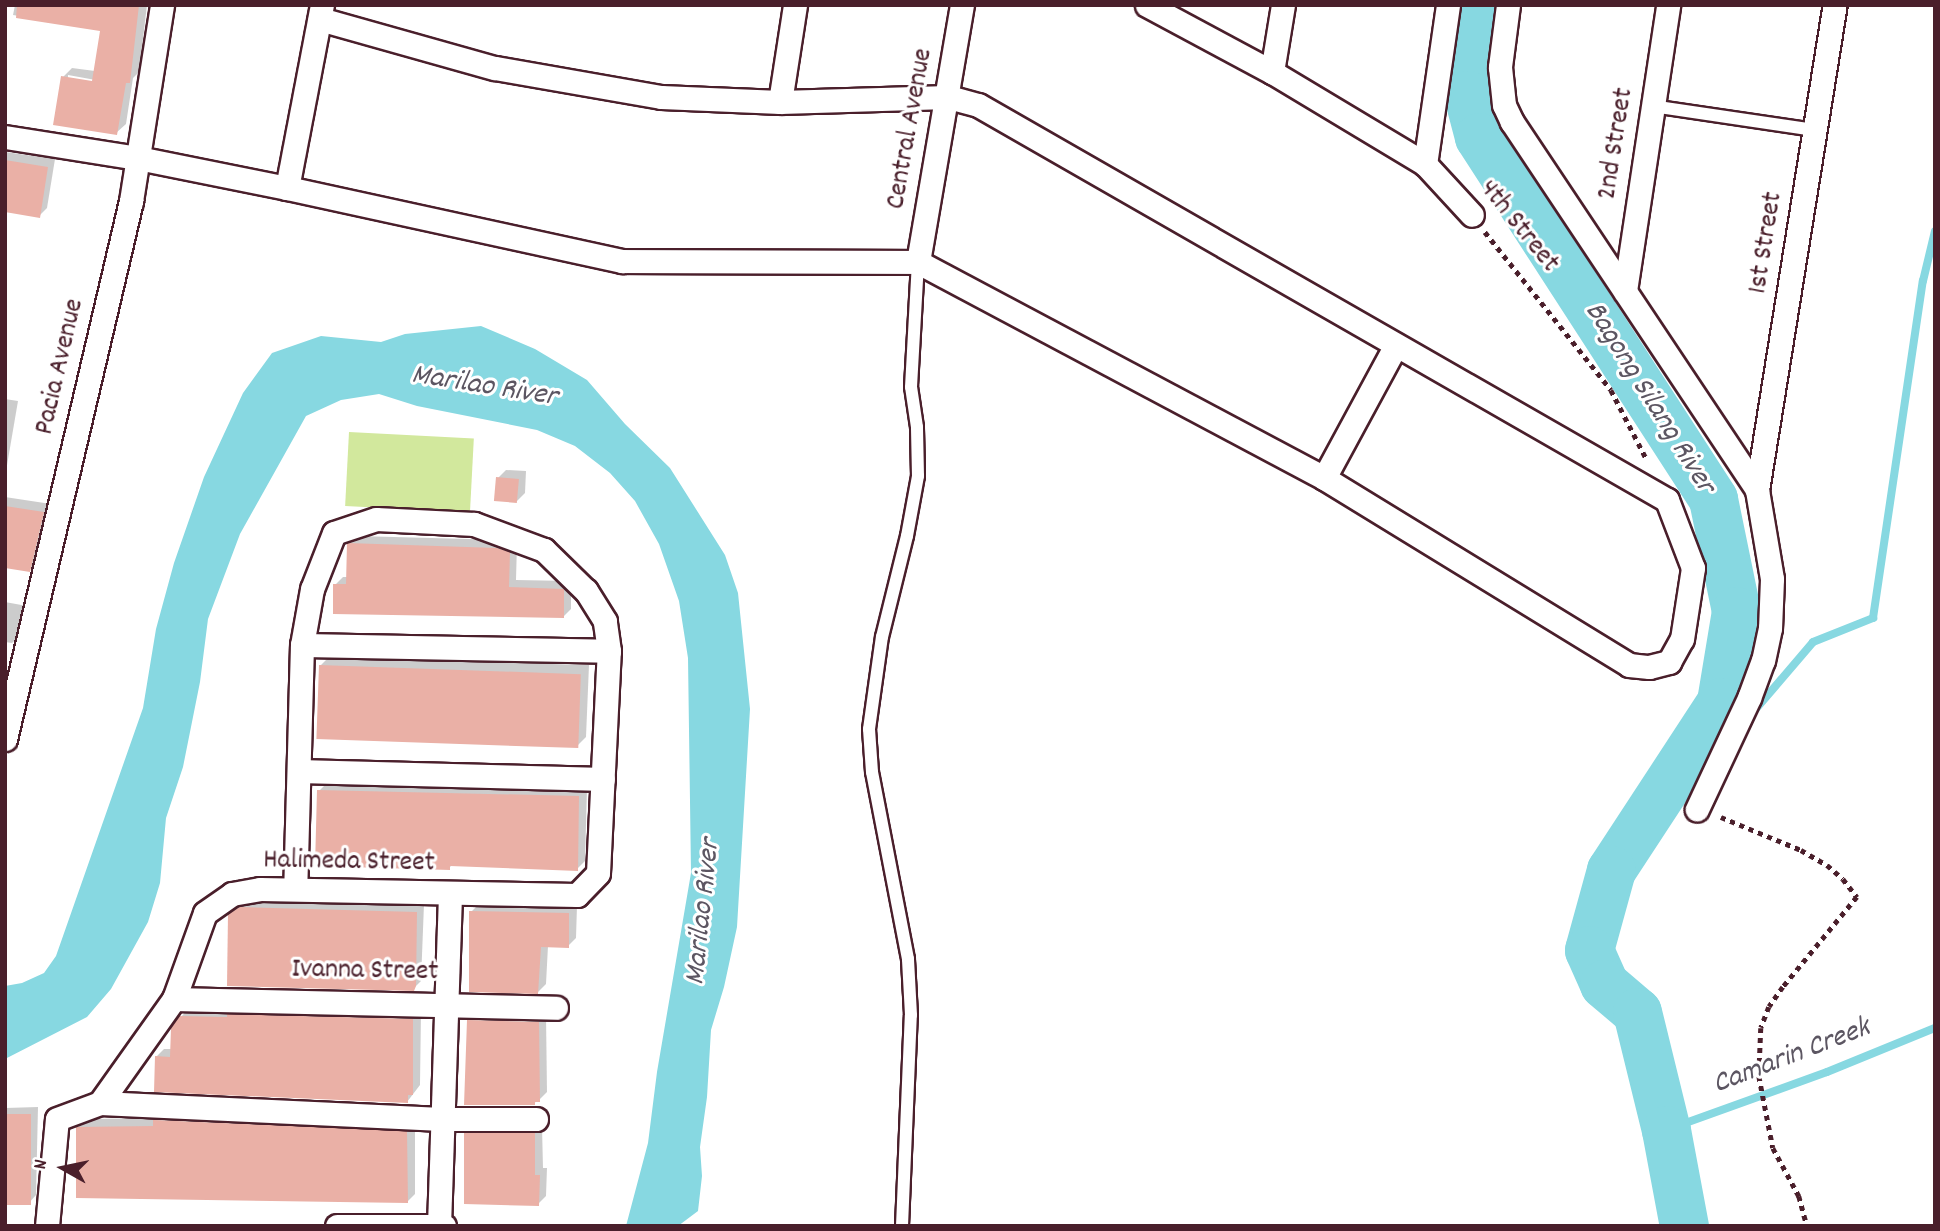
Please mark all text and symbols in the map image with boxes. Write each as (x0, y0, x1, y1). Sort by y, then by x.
street label: Central Avenue (880, 46, 942, 212)
street label: 2nd Street (1592, 86, 1642, 202)
street label: 4th Street (1471, 174, 1565, 280)
street label: 1st Street (1742, 190, 1792, 296)
street label: Pacia Avenue (29, 296, 93, 438)
water label: Bagong Silang River (1575, 296, 1721, 502)
water label: Marilao River (409, 359, 559, 417)
water label: Marilao River (679, 837, 731, 987)
street label: Halimeda Street (263, 845, 435, 881)
street label: Ivanna Street (291, 954, 439, 990)
water label: Camarin Creek (1708, 1012, 1876, 1104)
north arrow (28, 1133, 98, 1203)
text: N (28, 1158, 56, 1171)

